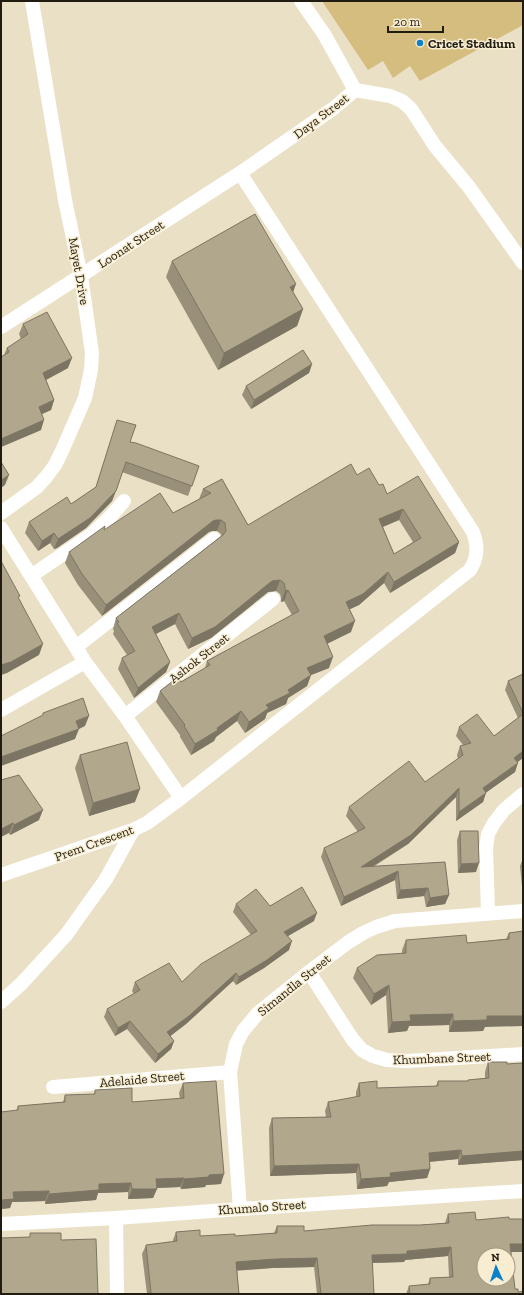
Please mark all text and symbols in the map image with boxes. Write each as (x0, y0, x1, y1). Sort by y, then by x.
scale bar (388, 8, 443, 34)
text: 20 m (394, 15, 421, 29)
place label: Cricet Stadium (428, 36, 516, 51)
marker: Cricet Stadium (415, 38, 425, 48)
street label: Daya Street (290, 90, 352, 142)
street label: Loonat Street (95, 217, 167, 271)
street label: Mayet Drive (66, 236, 92, 306)
street label: Ashok Street (166, 630, 232, 686)
street label: Prem Crescent (52, 822, 136, 864)
street label: Simandla Street (254, 951, 334, 1019)
street label: Khumbane Street (393, 1049, 491, 1067)
street label: Adelaide Street (99, 1068, 185, 1090)
street label: Khumalo Street (218, 1196, 306, 1218)
north arrow (476, 1247, 516, 1287)
text: N (491, 1251, 501, 1264)

